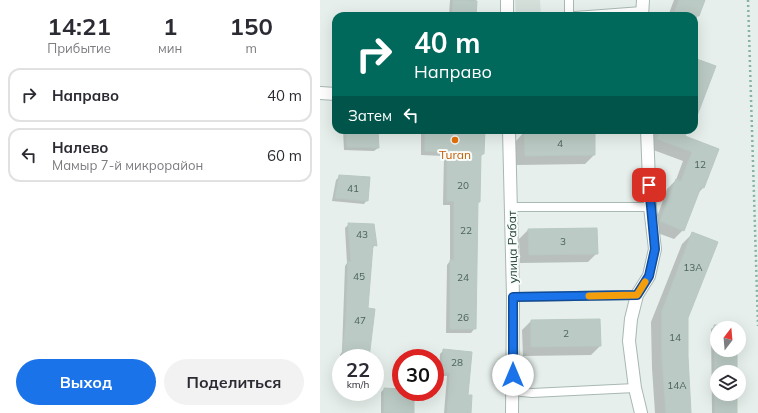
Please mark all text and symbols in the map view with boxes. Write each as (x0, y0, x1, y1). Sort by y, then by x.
text: 14:21 (47, 11, 111, 41)
text: 1 (163, 11, 177, 41)
text: 150 (230, 11, 273, 41)
text: 40 m (414, 25, 480, 60)
icon: right (348, 28, 400, 80)
text: Прибытие (47, 40, 111, 56)
text: мин (158, 40, 182, 56)
text: m (245, 40, 257, 56)
text: Направо (414, 60, 492, 83)
icon: right (18, 84, 40, 106)
text: Направо (52, 86, 119, 105)
text: 40 m (267, 86, 302, 105)
icon: left (400, 104, 422, 126)
text: Затем (348, 106, 392, 125)
marker: Turan (450, 135, 460, 145)
house number: 4 (557, 137, 563, 150)
text: Налево (52, 138, 108, 157)
icon: left (18, 144, 40, 166)
text: 60 m (267, 146, 302, 165)
place label: Turan (439, 147, 471, 162)
text: Мамыр 7-й микрорайон (52, 157, 203, 173)
house number: 12 (694, 158, 706, 171)
pin (632, 168, 666, 202)
icon: arrive (638, 174, 660, 196)
house number: 20 (457, 179, 469, 192)
house number: 41 (347, 182, 359, 195)
street label: улица Рабат (504, 210, 520, 284)
house number: 22 (460, 224, 472, 237)
house number: 43 (356, 228, 368, 241)
house number: 3 (560, 235, 566, 248)
house number: 13А (683, 261, 703, 274)
house number: 45 (353, 270, 365, 283)
house number: 24 (457, 271, 469, 284)
house number: 26 (457, 311, 469, 324)
house number: 47 (354, 314, 366, 327)
north arrow (710, 321, 746, 357)
map controls (710, 321, 746, 401)
house number: 2 (563, 327, 569, 340)
house number: 14 (669, 331, 681, 344)
speed limit sign: 30 (392, 349, 444, 401)
position arrow (492, 354, 534, 396)
house number: 28 (451, 356, 463, 369)
text: 22 (346, 357, 370, 382)
button: Выход (16, 359, 156, 405)
button: Поделиться (164, 359, 304, 405)
button: layers (710, 365, 746, 401)
text: km/h (347, 378, 369, 391)
house number: 14А (667, 379, 687, 392)

